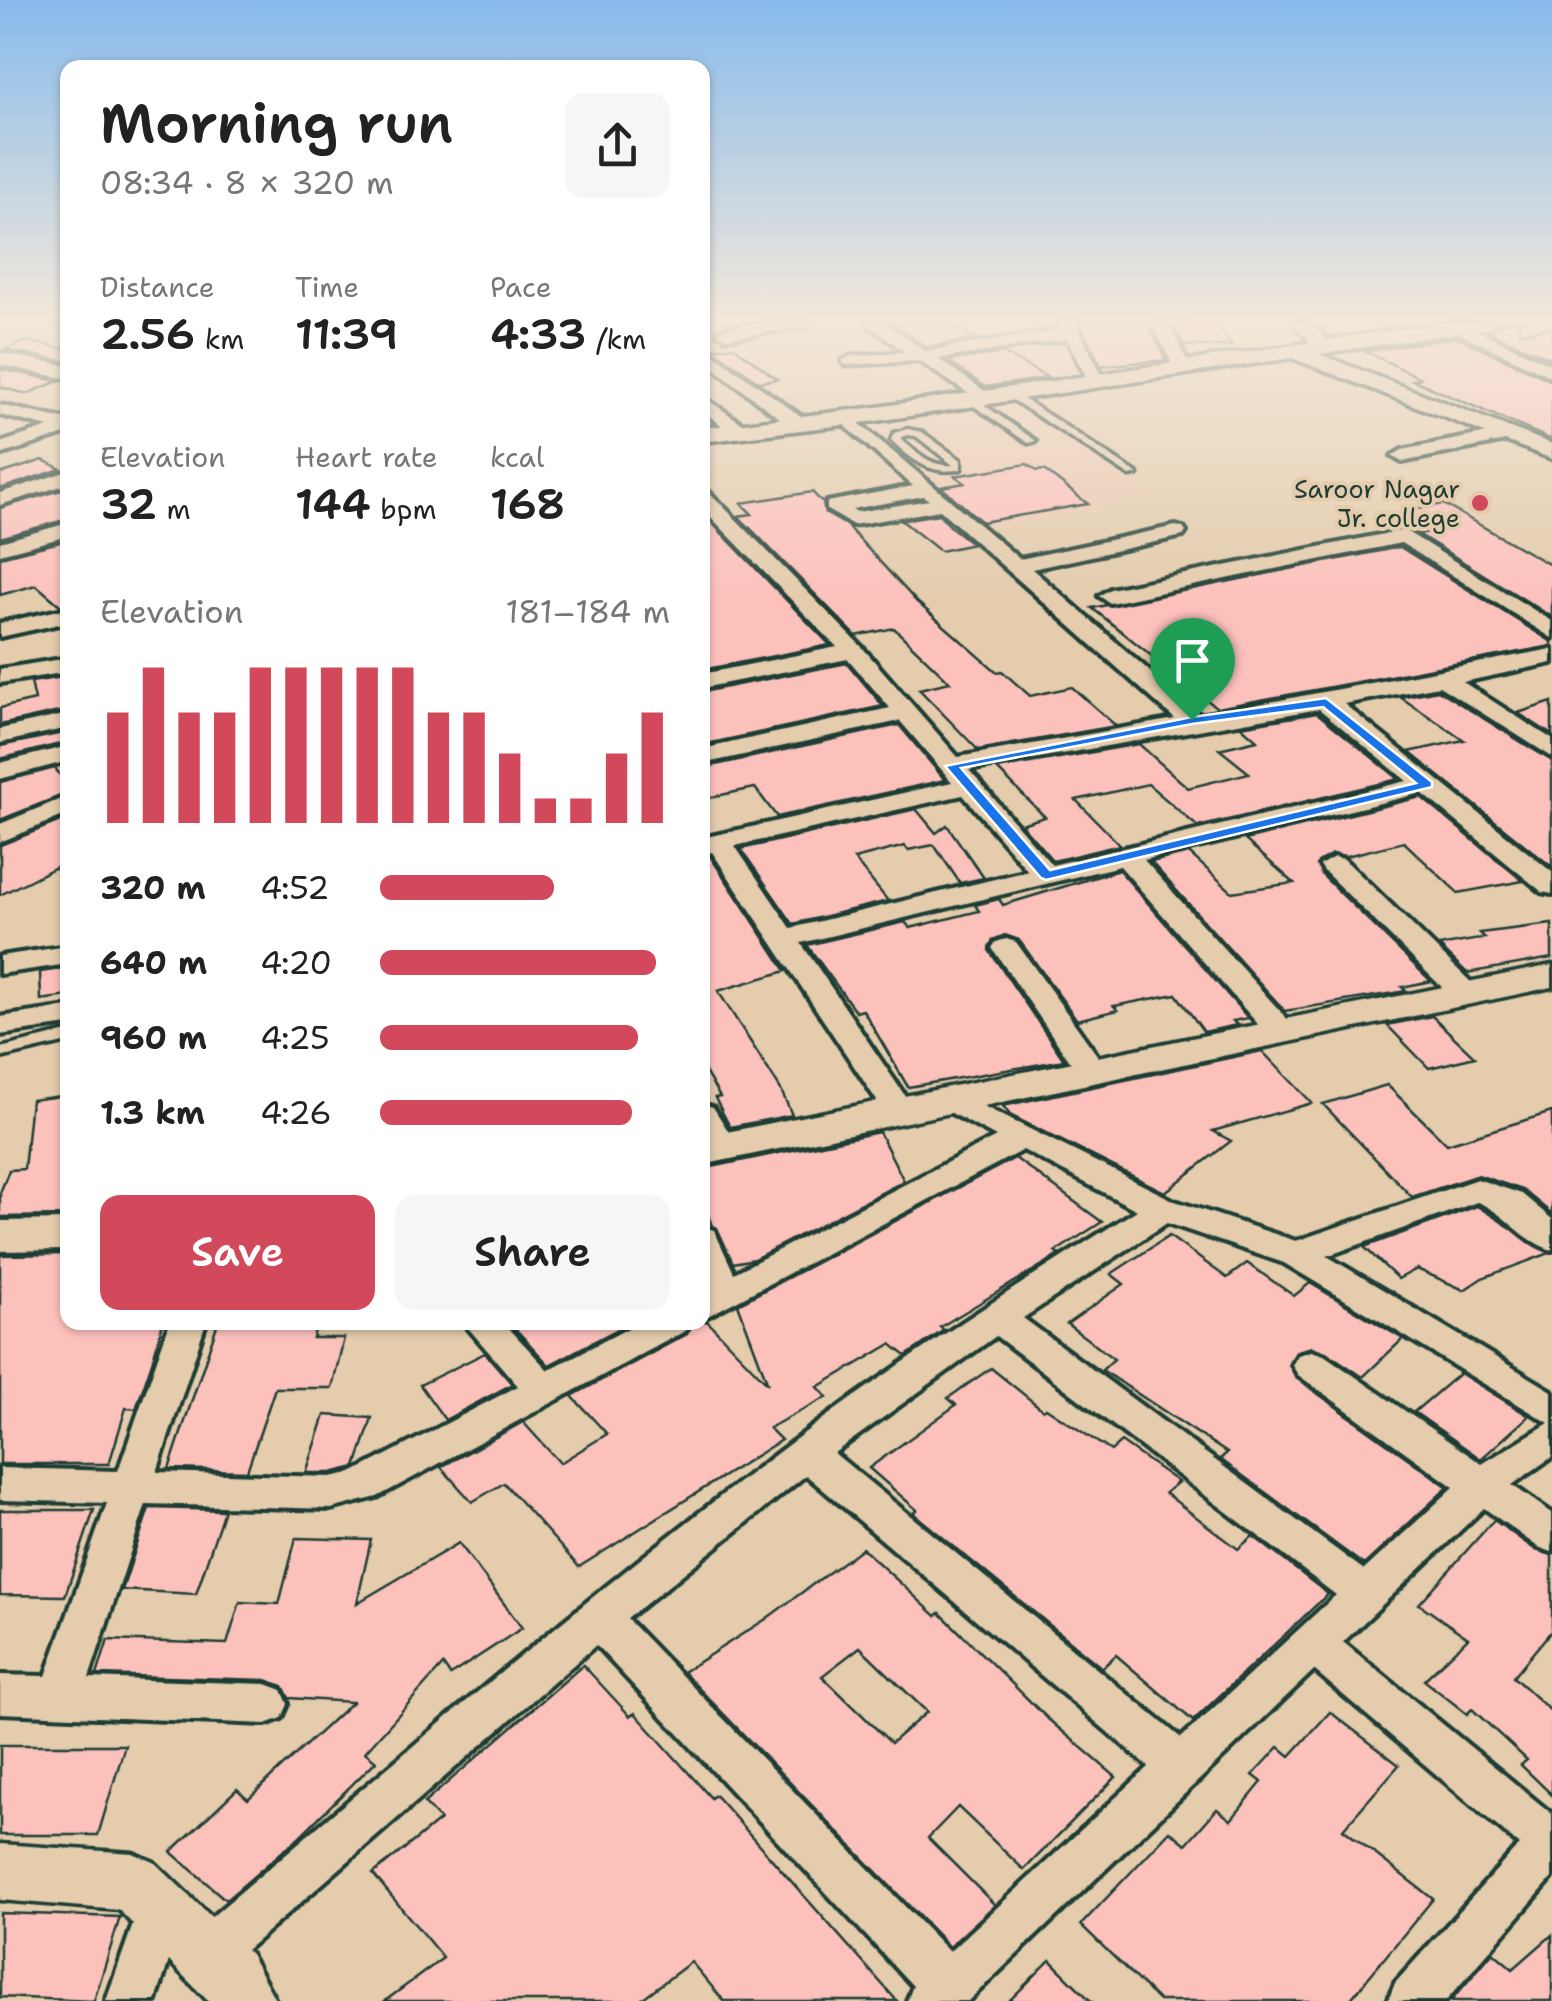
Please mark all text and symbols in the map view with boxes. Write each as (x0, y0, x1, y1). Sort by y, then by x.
text: Morning run (100, 86, 453, 160)
button: share (565, 93, 670, 198)
text: 08:34 · 8 × 320 m (100, 161, 394, 204)
text: Distance (100, 268, 215, 306)
text: Time (295, 268, 359, 306)
text: Pace (490, 268, 552, 306)
text: 2.56 (100, 306, 195, 362)
text: 11:39 (295, 306, 398, 362)
text: 4:33 (490, 306, 587, 362)
text: km (195, 320, 244, 358)
text: /km (587, 320, 646, 358)
text: Elevation (100, 438, 225, 476)
text: Heart rate (295, 438, 438, 476)
text: kcal (490, 438, 544, 476)
place label: Saroor Nagar Jr. college (1294, 472, 1460, 535)
text: 32 (100, 476, 157, 532)
text: 144 (295, 476, 371, 532)
text: 168 (490, 476, 565, 532)
text: m (157, 490, 191, 528)
text: bpm (371, 490, 437, 528)
marker: Saroor Nagar Jr. college (1469, 492, 1491, 514)
text: Elevation (100, 590, 243, 633)
text: 181–184 m (505, 590, 670, 633)
pin (1150, 618, 1235, 721)
icon: arrive (1165, 633, 1220, 688)
text: 320 m (100, 866, 206, 909)
text: 4:52 (260, 866, 330, 909)
text: 640 m (100, 941, 207, 984)
text: 4:20 (260, 941, 332, 984)
text: 960 m (100, 1016, 207, 1059)
text: 4:25 (260, 1016, 330, 1059)
text: 1.3 km (100, 1091, 205, 1134)
text: 4:26 (260, 1091, 332, 1134)
button: Save (100, 1195, 375, 1310)
button: Share (395, 1195, 670, 1310)

